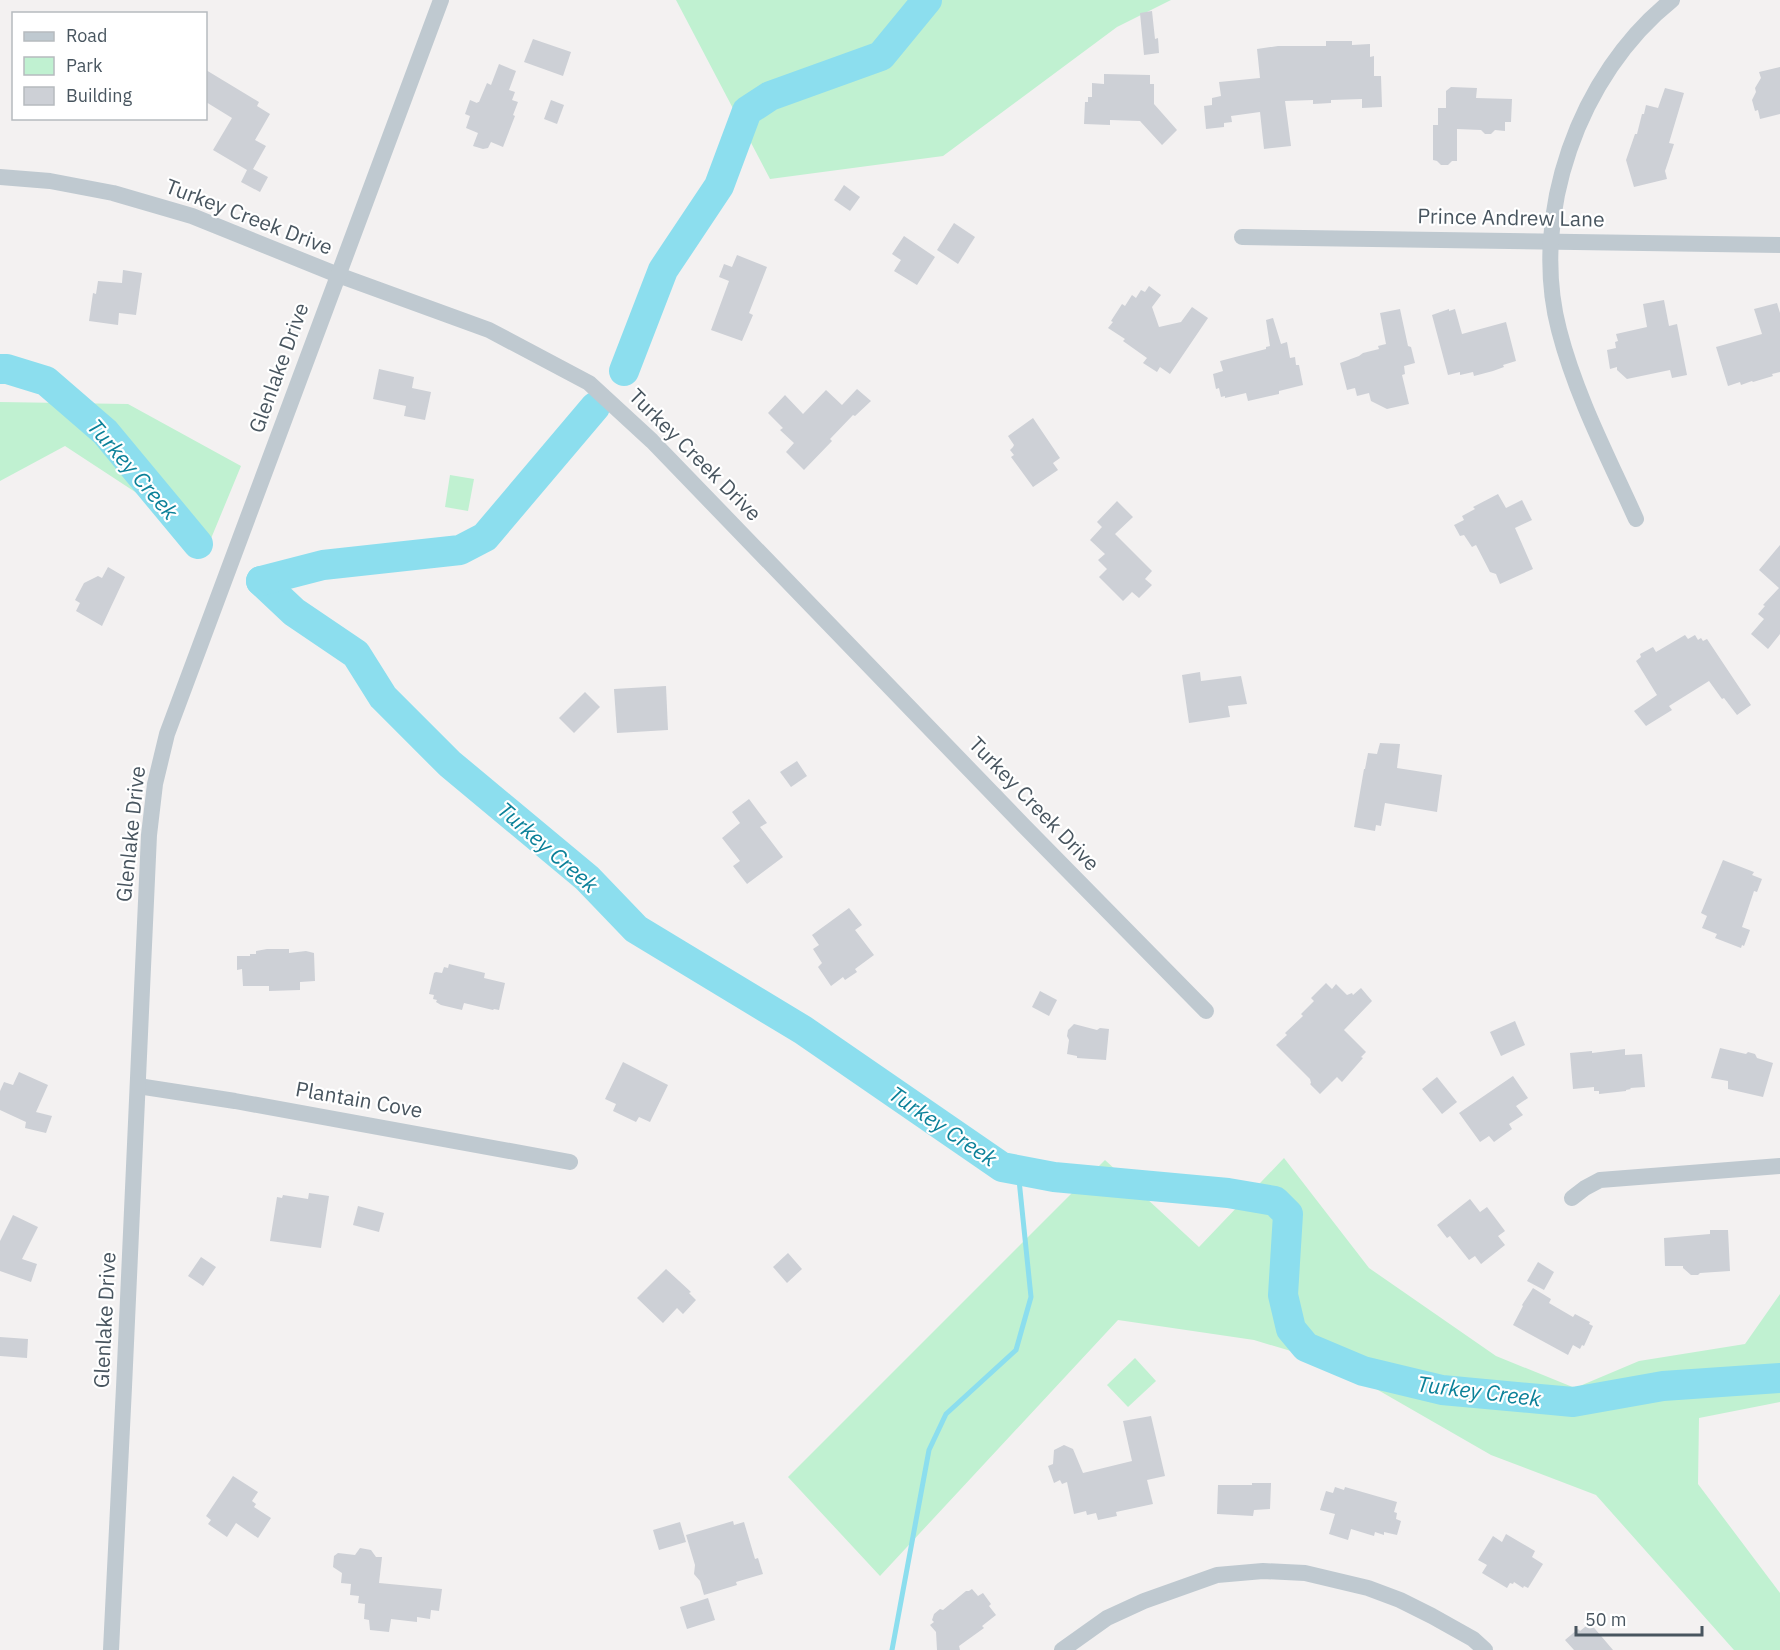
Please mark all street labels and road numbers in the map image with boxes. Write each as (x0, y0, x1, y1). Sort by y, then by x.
street label: Turkey Creek Drive (162, 171, 337, 261)
street label: Prince Andrew Lane (1417, 201, 1605, 233)
street label: Glenlake Drive (242, 299, 315, 437)
street label: Turkey Creek Drive (623, 382, 768, 527)
street label: Turkey Creek Drive (963, 730, 1106, 877)
street label: Glenlake Drive (109, 764, 151, 903)
street label: Plantain Cove (293, 1074, 425, 1124)
street label: Glenlake Drive (86, 1251, 122, 1389)

